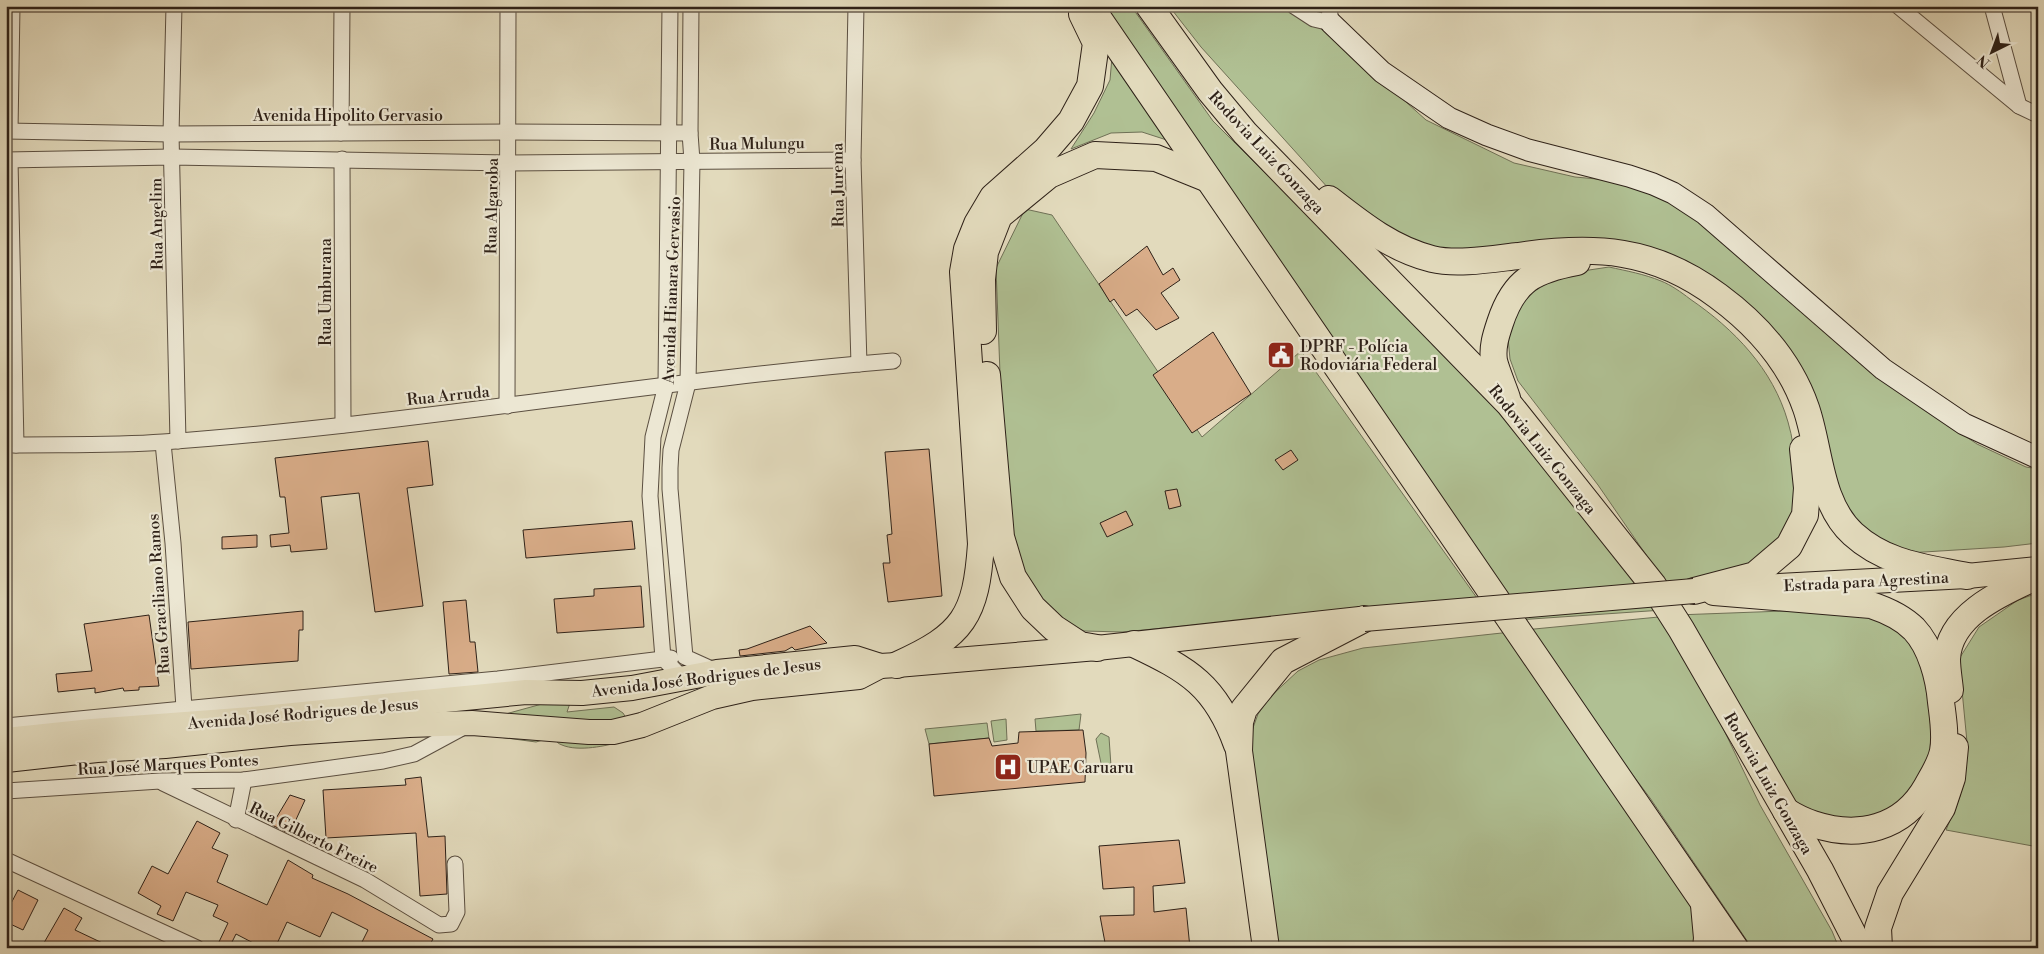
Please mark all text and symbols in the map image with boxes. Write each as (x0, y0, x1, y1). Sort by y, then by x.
north arrow (1966, 28, 2016, 78)
text: N (1974, 51, 1994, 71)
street label: Rodovia Luiz Gonzaga (1204, 87, 1329, 219)
street label: Avenida Hipolito Gervasio (252, 106, 443, 126)
street label: Rua Mulungu (709, 133, 805, 155)
street label: Rua Jurema (827, 142, 849, 227)
street label: Rua Algaroba (481, 157, 503, 254)
street label: Rua Angelim (146, 178, 168, 270)
street label: Avenida Hianara Gervasio (659, 196, 685, 385)
street label: Rua Umburana (316, 237, 336, 346)
place label: DPRF - Polícia Rodoviária Federal (1300, 337, 1438, 375)
public building icon: DPRF - Polícia Rodoviária Federal (1266, 340, 1296, 370)
street label: Rodovia Luiz Gonzaga (1484, 381, 1601, 519)
street label: Rua Arruda (406, 382, 492, 410)
street label: Rua Graciliano Ramos (143, 513, 175, 675)
street label: Estrada para Agrestina (1783, 568, 1950, 596)
street label: Avenida José Rodrigues de Jesus (589, 654, 822, 702)
street label: Avenida José Rodrigues de Jesus (186, 694, 419, 734)
street label: Rodovia Luiz Gonzaga (1719, 709, 1817, 859)
street label: Rua José Marques Pontes (77, 750, 259, 780)
hospital icon: UPAE Caruaru (993, 752, 1023, 782)
place label: UPAE Caruaru (1027, 758, 1134, 778)
street label: Rua Gilberto Freire (246, 798, 381, 878)

